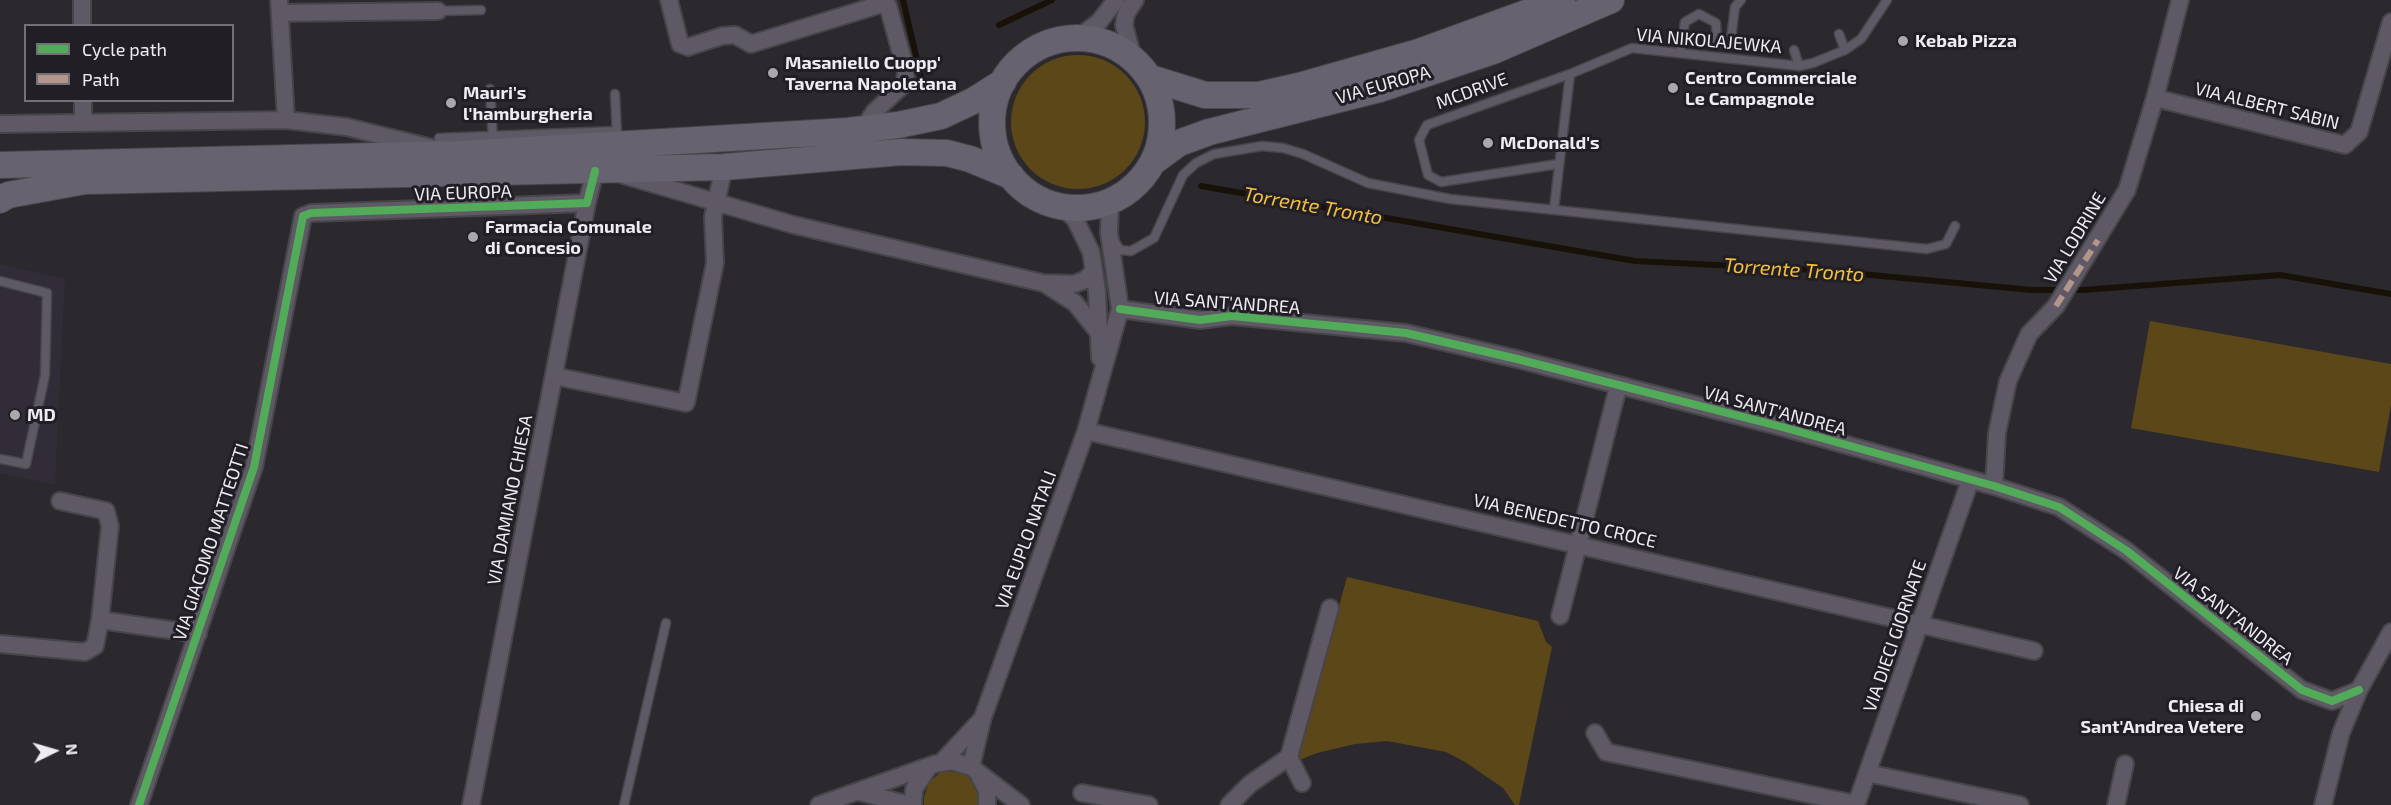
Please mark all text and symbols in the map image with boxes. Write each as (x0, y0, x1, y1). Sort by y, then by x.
legend (24, 24, 234, 102)
street label: VIA NIKOLAJEWKA (1635, 24, 1783, 58)
place label: Kebab Pizza (1915, 30, 2017, 52)
marker: Kebab Pizza (1896, 34, 1910, 48)
text: Cycle path (82, 38, 167, 60)
place label: Masaniello Cuopp' Taverna Napoletana (785, 52, 957, 94)
street label: VIA EUROPA (1333, 61, 1433, 109)
marker: Masaniello Cuopp' Taverna Napoletana (766, 66, 780, 80)
place label: Centro Commerciale Le Campagnole (1685, 67, 1857, 110)
text: Path (82, 68, 120, 90)
street label: MCDRIVE (1433, 68, 1511, 114)
street label: VIA ALBERT SABIN (2193, 78, 2341, 134)
marker: Centro Commerciale Le Campagnole (1666, 81, 1680, 95)
place label: Mauri's l'hamburgheria (463, 82, 593, 124)
marker: Mauri's l'hamburgheria (444, 96, 458, 110)
place label: McDonald's (1500, 132, 1600, 154)
marker: McDonald's (1481, 136, 1495, 150)
street label: VIA EUROPA (414, 181, 512, 205)
water label: Torrente Tronto (1242, 182, 1384, 230)
street label: VIA LODRINE (2039, 189, 2111, 287)
place label: Farmacia Comunale di Concesio (485, 216, 652, 258)
marker: Farmacia Comunale di Concesio (466, 230, 480, 244)
water label: Torrente Tronto (1723, 253, 1865, 287)
street label: VIA SANT'ANDREA (1153, 287, 1301, 319)
street label: VIA SANT'ANDREA (1701, 382, 1849, 440)
place label: MD (27, 404, 56, 426)
marker: MD (8, 408, 22, 422)
street label: VIA DAMIANO CHIESA (483, 413, 537, 587)
street label: VIA GIACOMO MATTEOTTI (169, 441, 253, 643)
street label: VIA EUPLO NATALI (991, 468, 1061, 612)
street label: VIA BENEDETTO CROCE (1471, 489, 1659, 553)
street label: VIA DIECI GIORNATE (1859, 557, 1931, 715)
street label: VIA SANT'ANDREA (2169, 562, 2297, 670)
place label: Chiesa di Sant'Andrea Vetere (2080, 695, 2244, 738)
marker: Chiesa di Sant'Andrea Vetere (2249, 709, 2263, 723)
north arrow (24, 721, 84, 781)
text: N (62, 743, 82, 756)

